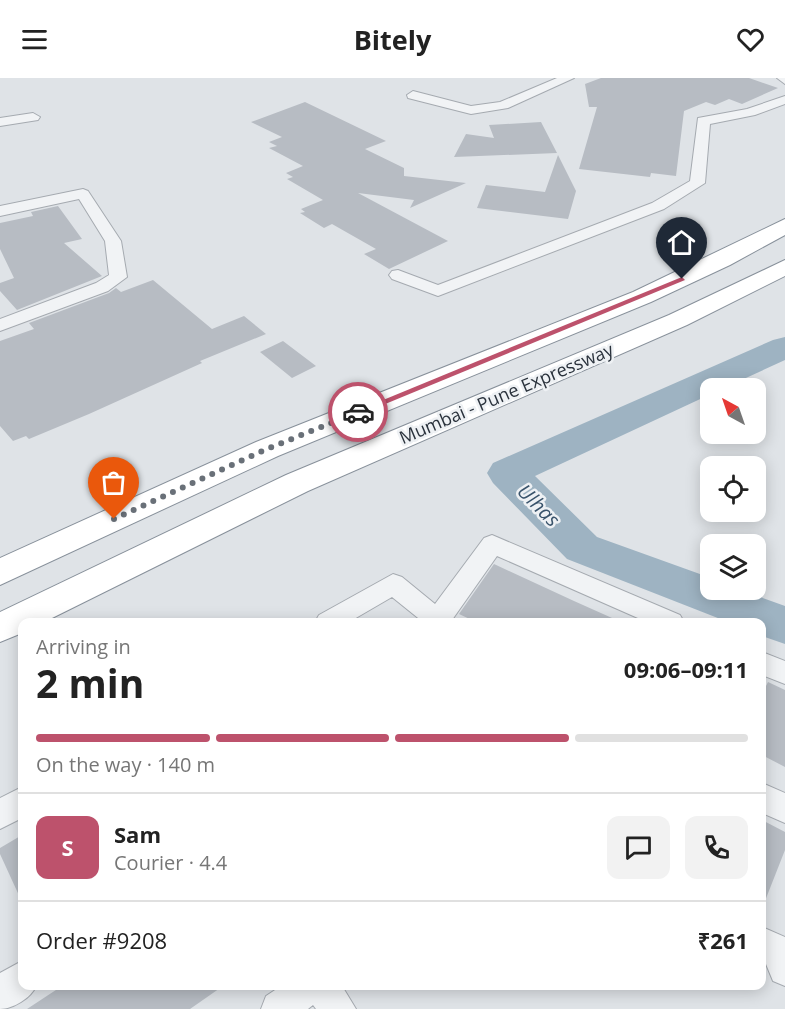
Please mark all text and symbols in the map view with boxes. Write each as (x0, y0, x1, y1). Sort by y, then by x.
text: Bitely (354, 21, 431, 58)
icon: menu (18, 23, 51, 56)
icon: heart (734, 23, 767, 56)
pin (656, 217, 707, 279)
icon: home (665, 226, 698, 259)
street label: Mumbai - Pune Expressway (395, 337, 618, 449)
north arrow (700, 378, 766, 444)
map controls (700, 378, 766, 600)
courier (328, 382, 388, 442)
icon: car (342, 396, 375, 429)
button: locate (700, 456, 766, 522)
pin (88, 457, 139, 519)
icon: bag (97, 466, 130, 499)
water label: Ulhas (512, 478, 567, 533)
button: layers (700, 534, 766, 600)
text: Arriving in (36, 633, 131, 660)
text: 09:06–09:11 (624, 654, 748, 684)
text: 2 min (36, 656, 144, 709)
text: On the way · 140 m (36, 751, 215, 778)
button: chat (607, 816, 670, 879)
button: phone (685, 816, 748, 879)
text: Sam (114, 819, 161, 849)
text: S (61, 832, 74, 862)
text: Courier · 4.4 (114, 849, 227, 876)
text: Order #9208 (36, 925, 167, 955)
text: ₹261 (698, 925, 748, 955)

